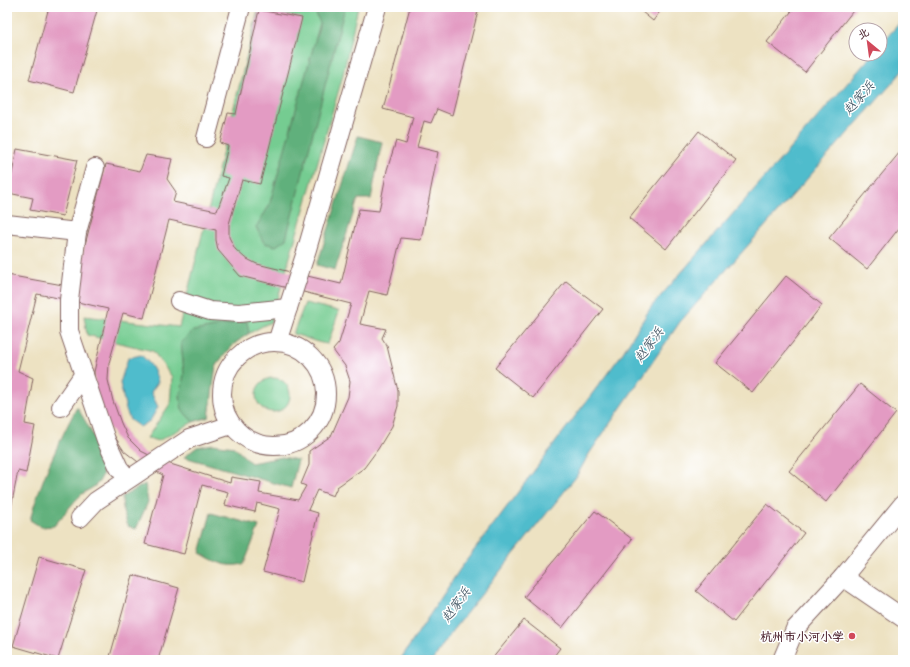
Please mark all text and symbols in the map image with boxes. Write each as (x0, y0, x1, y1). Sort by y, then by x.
north arrow (848, 22, 888, 62)
text: 北 (854, 24, 871, 42)
water label: 赵家浜 (839, 76, 878, 117)
water label: 赵家浜 (629, 323, 667, 365)
water label: 赵家浜 (437, 582, 474, 625)
place label: 杭州市小河小学 (760, 628, 844, 644)
marker: 杭州市小河小学 (847, 631, 857, 641)

